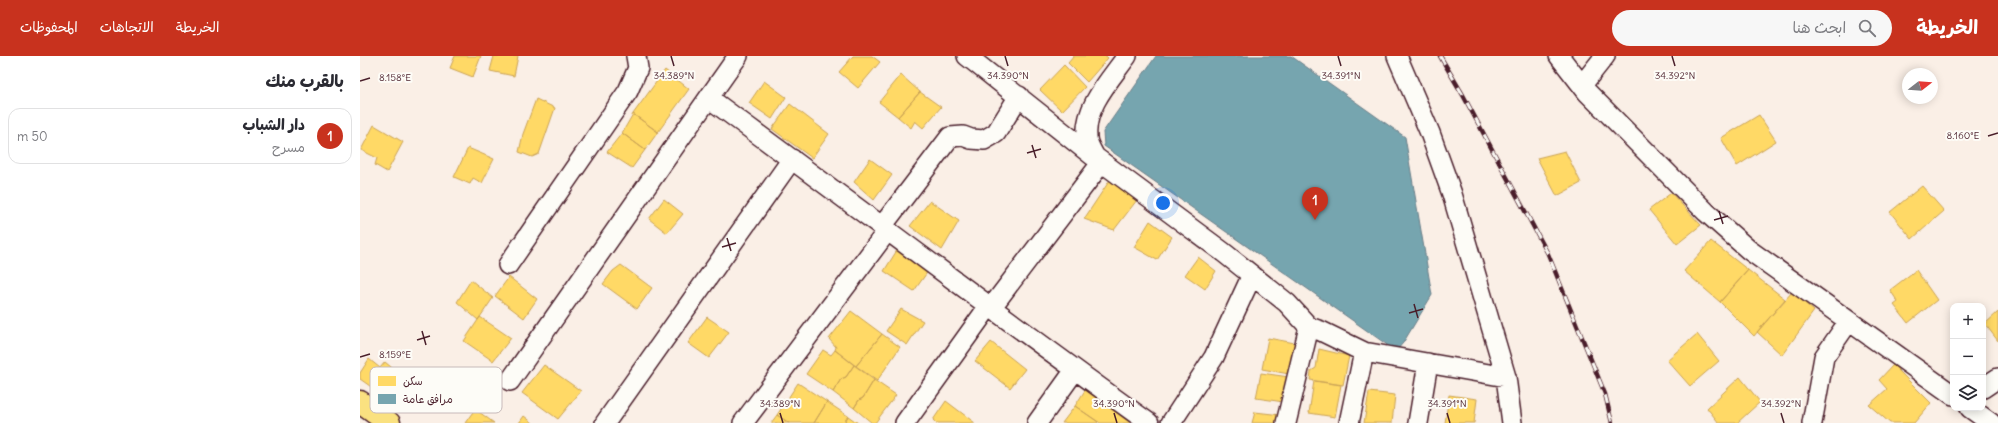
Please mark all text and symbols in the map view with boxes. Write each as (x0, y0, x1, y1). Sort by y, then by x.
search box (1612, 10, 1892, 46)
text: الخريطة (1916, 15, 1978, 39)
icon: search (1856, 17, 1878, 39)
text: المحفوظات (20, 18, 78, 36)
text: الاتجاهات (100, 18, 154, 36)
text: الخريطة (176, 18, 219, 36)
text: ابحث هنا (1792, 18, 1846, 37)
north arrow (1902, 68, 1938, 104)
text: 34.389°N (654, 69, 694, 82)
text: 34.390°N (987, 69, 1029, 82)
text: 34.391°N (1321, 69, 1361, 82)
text: 34.392°N (1655, 69, 1695, 82)
text: بالقرب منك (265, 70, 344, 92)
text: 8.158°E (379, 71, 411, 84)
text: دار الشباب (243, 115, 305, 134)
text: 50 m (17, 128, 48, 145)
text: 1 (327, 128, 333, 145)
text: 8.160°E (1947, 129, 1980, 142)
text: مسرح (272, 139, 305, 156)
pin: 1 (1302, 187, 1328, 220)
your location (1153, 193, 1173, 213)
map controls (1950, 303, 1986, 411)
button: + (1950, 303, 1986, 339)
button: − (1950, 339, 1986, 375)
text: 8.159°E (379, 348, 411, 361)
legend (370, 367, 502, 413)
text: سكن (403, 374, 423, 388)
button: layers (1950, 375, 1986, 411)
text: مرافق عامة (403, 392, 453, 406)
text: 34.389°N (760, 397, 800, 410)
text: 34.390°N (1093, 397, 1135, 410)
text: 34.391°N (1427, 397, 1467, 410)
text: 34.392°N (1761, 397, 1801, 410)

